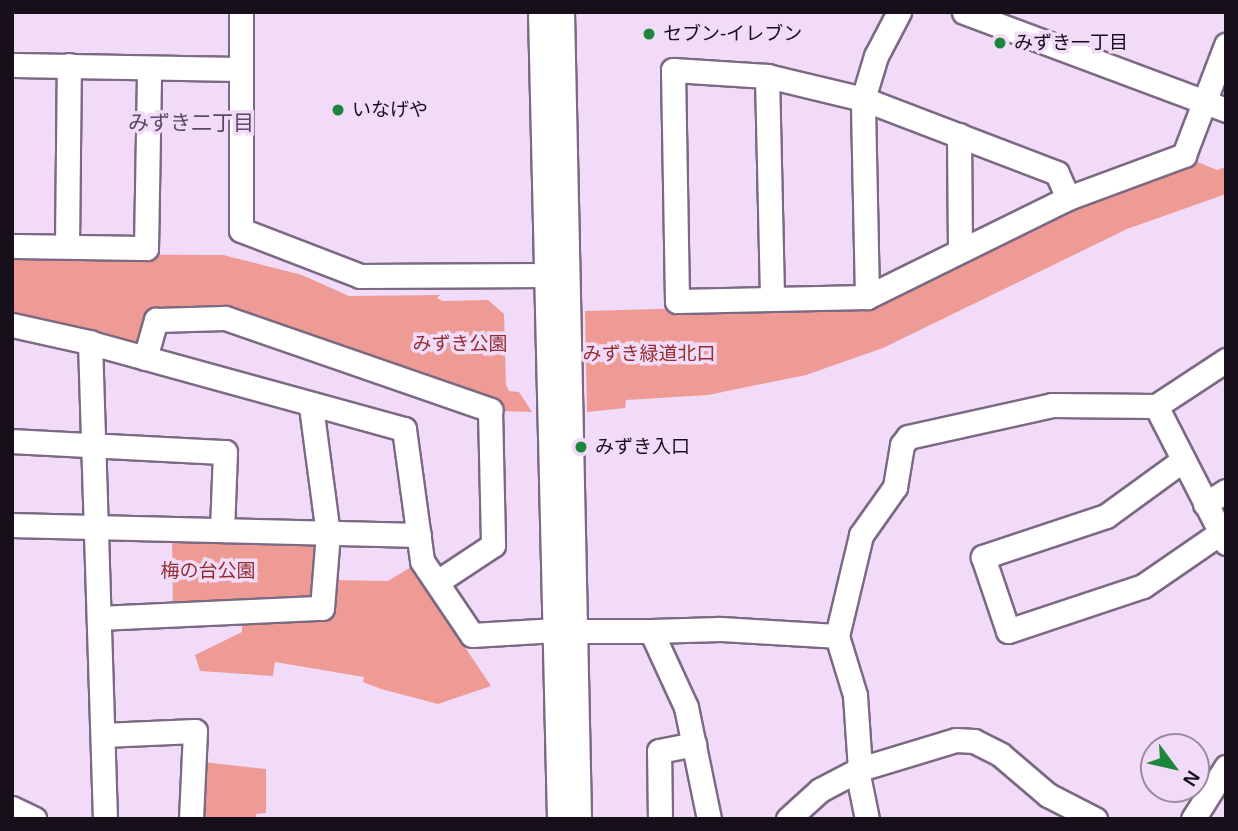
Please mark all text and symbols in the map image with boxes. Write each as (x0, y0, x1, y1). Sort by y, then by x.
place label: セブン-イレブン (663, 23, 802, 45)
marker: セブン-イレブン (641, 26, 657, 42)
place label: みずき一丁目 (1014, 32, 1128, 54)
marker: みずき一丁目 (992, 35, 1008, 51)
place label: いなげや (352, 99, 428, 121)
marker: いなげや (330, 102, 346, 118)
district label: みずき二丁目 (128, 110, 254, 136)
park label: みずき公園 (413, 333, 507, 355)
park label: みずき緑道北口 (583, 343, 715, 365)
place label: みずき入口 (595, 436, 690, 458)
marker: みずき入口 (573, 439, 589, 455)
park label: 梅の台公園 (161, 560, 255, 582)
north arrow (1140, 733, 1210, 803)
text: N (1179, 767, 1204, 790)

